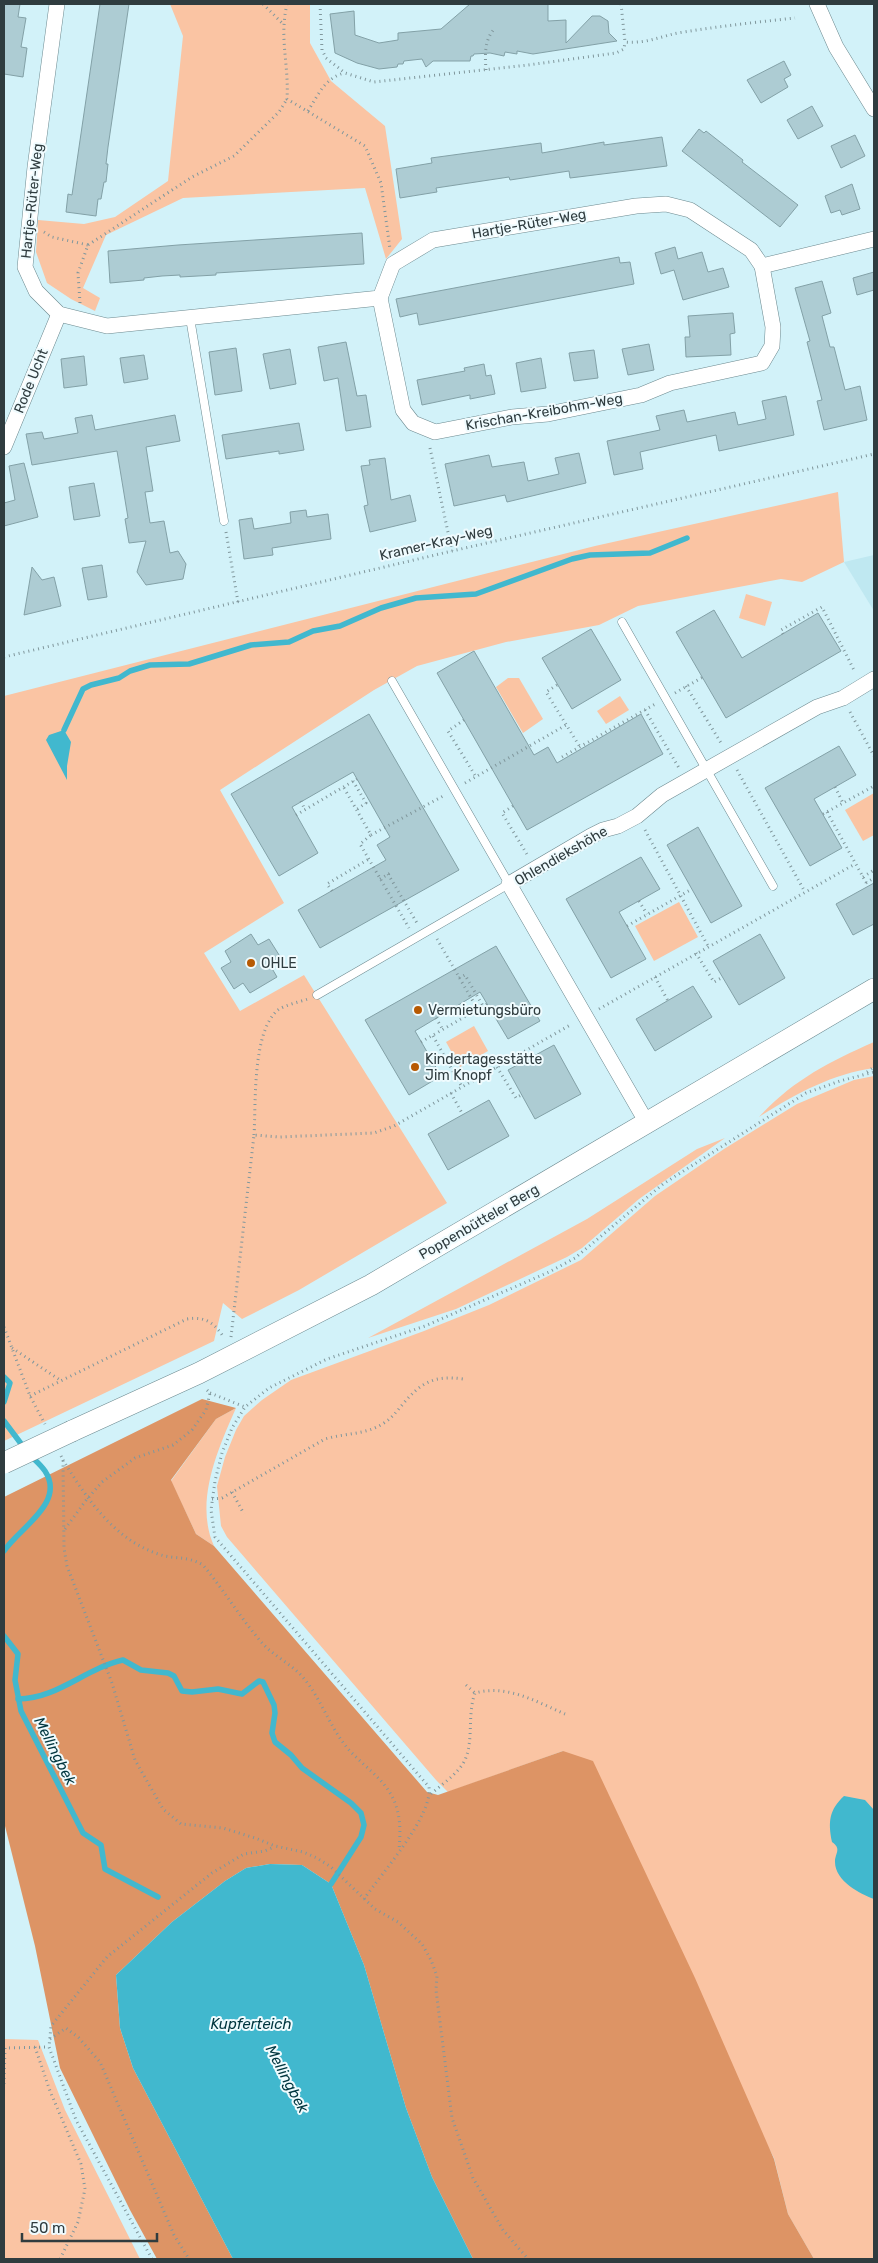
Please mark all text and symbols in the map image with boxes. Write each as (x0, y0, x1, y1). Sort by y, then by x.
street label: Hartje-Rüter-Weg (17, 142, 47, 260)
street label: Hartje-Rüter-Weg (470, 206, 588, 242)
street label: Rode Ucht (10, 346, 52, 416)
street label: Krischan-Kreibohm-Weg (464, 390, 624, 434)
street label: Kramer-Kray-Weg (378, 522, 494, 564)
street label: Ohlendiekshöhe (512, 822, 611, 889)
place label: OHLE (261, 955, 297, 972)
marker: OHLE (245, 957, 257, 969)
place label: Vermietungsbüro (428, 1002, 541, 1019)
marker: Vermietungsbüro (412, 1004, 424, 1016)
place label: Kindertagesstätte Jim Knopf (425, 1051, 543, 1084)
marker: Kindertagesstätte Jim Knopf (409, 1061, 421, 1073)
street label: Poppenbütteler Berg (416, 1181, 542, 1263)
water label: Mellingbek (30, 1714, 80, 1788)
water label: Kupferteich (210, 2015, 292, 2033)
water label: Mellingbek (262, 2042, 313, 2116)
scale bar (22, 2210, 158, 2242)
text: 50 m (30, 2219, 65, 2237)

